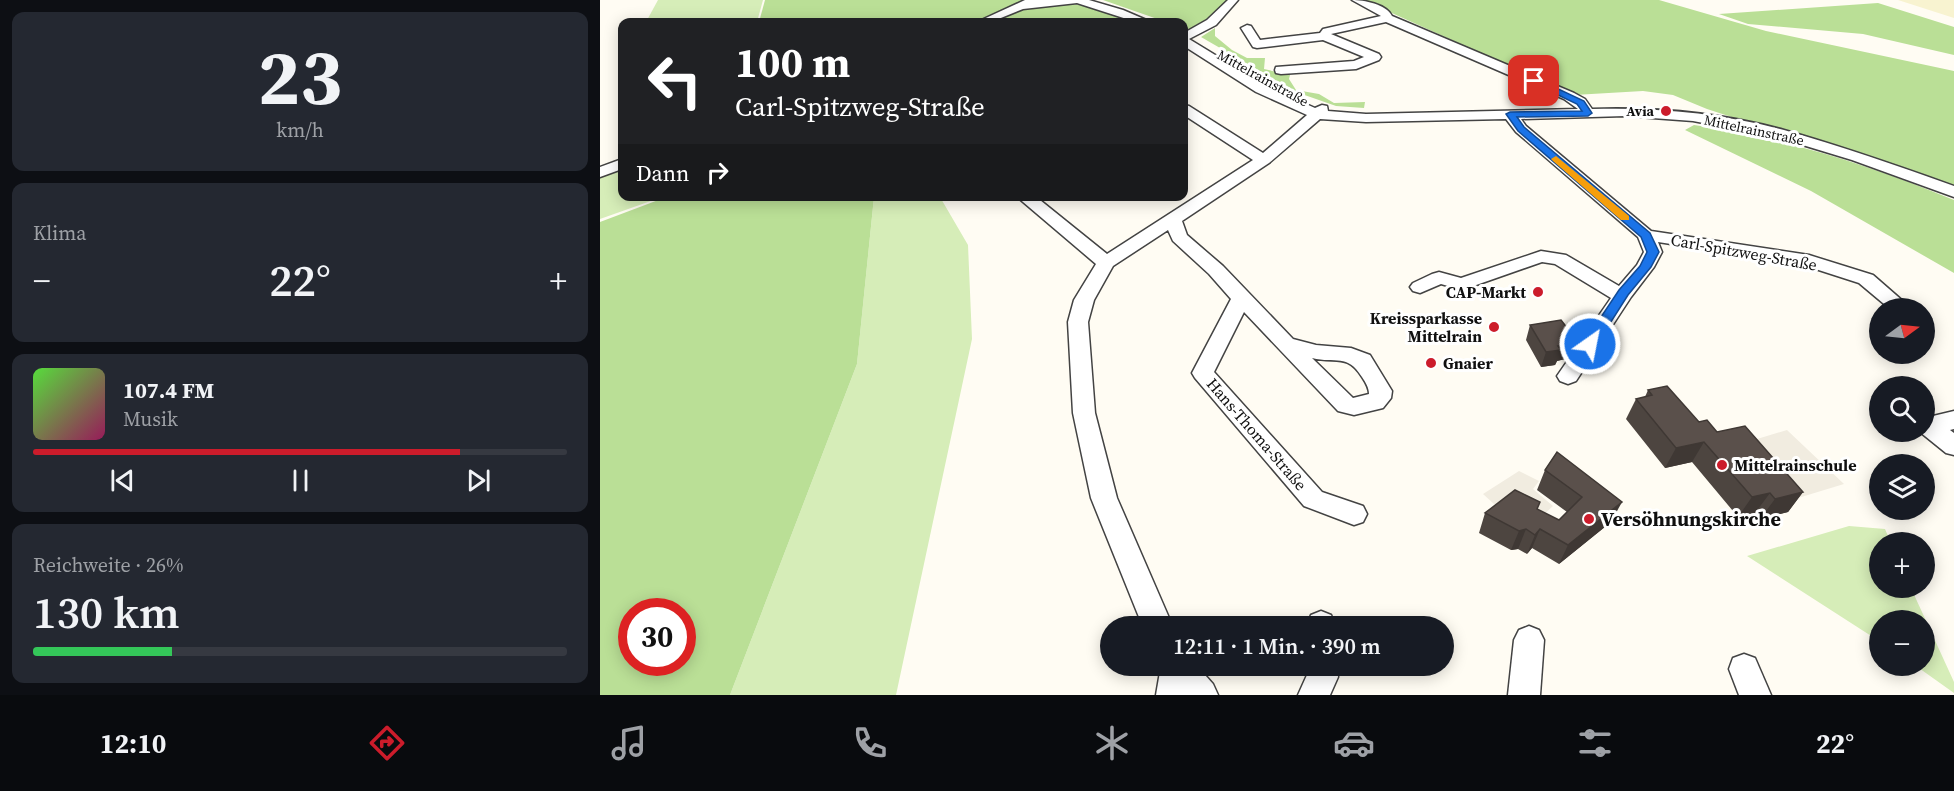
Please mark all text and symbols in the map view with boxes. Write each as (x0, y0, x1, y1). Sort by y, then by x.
text: 23 (258, 23, 342, 130)
text: 100 m (735, 33, 850, 91)
icon: left (636, 42, 714, 120)
street label: Mittelrainstraße (1214, 45, 1312, 111)
pin (1508, 55, 1559, 106)
icon: arrive (1517, 64, 1550, 97)
text: Carl-Spitzweg-Straße (735, 88, 985, 125)
place label: Avia (1626, 101, 1655, 121)
marker: Avia (1659, 104, 1673, 118)
street label: Mittelrainstraße (1702, 110, 1806, 150)
text: km/h (276, 116, 324, 144)
icon: right (701, 156, 734, 189)
text: Dann (636, 158, 689, 188)
text: Klima (33, 219, 86, 247)
street label: Carl-Spitzweg-Straße (1669, 228, 1819, 276)
text: 22° (269, 249, 331, 311)
text: − (33, 258, 51, 303)
text: + (550, 258, 567, 303)
place label: CAP-Markt (1446, 281, 1526, 303)
marker: CAP-Markt (1531, 285, 1545, 299)
north arrow (1869, 298, 1935, 364)
map controls (1869, 298, 1935, 676)
place label: Kreissparkasse Mittelrain (1370, 307, 1482, 347)
position arrow (1558, 312, 1622, 376)
marker: Kreissparkasse Mittelrain (1487, 320, 1501, 334)
place label: Gnaier (1443, 352, 1493, 374)
marker: Gnaier (1424, 356, 1438, 370)
street label: Hans-Thoma-Straße (1202, 373, 1312, 495)
text: 107.4 FM (123, 375, 214, 405)
button: search (1869, 376, 1935, 442)
text: Musik (123, 405, 178, 433)
place label: Mittelrainschule (1734, 454, 1857, 476)
button: layers (1869, 454, 1935, 520)
marker: Mittelrainschule (1715, 458, 1729, 472)
icon: previous (106, 464, 139, 497)
icon: pause (284, 464, 317, 497)
icon: next (462, 464, 495, 497)
place label: Versöhnungskirche (1601, 505, 1781, 533)
marker: Versöhnungskirche (1582, 512, 1596, 526)
button: + (1869, 532, 1935, 598)
text: Reichweite · 26% (33, 551, 184, 579)
text: 130 km (33, 581, 180, 643)
speed limit sign: 30 (618, 598, 696, 676)
button: − (1869, 610, 1935, 676)
text: 12:11 · 1 Min. · 390 m (1173, 631, 1381, 661)
icon: directions (366, 722, 408, 764)
icon: music (608, 722, 650, 764)
icon: phone (849, 722, 891, 764)
icon: climate (1091, 722, 1133, 764)
icon: car (1333, 722, 1375, 764)
icon: filters (1574, 722, 1616, 764)
text: 12:10 (100, 725, 166, 762)
text: 22° (1816, 725, 1854, 762)

